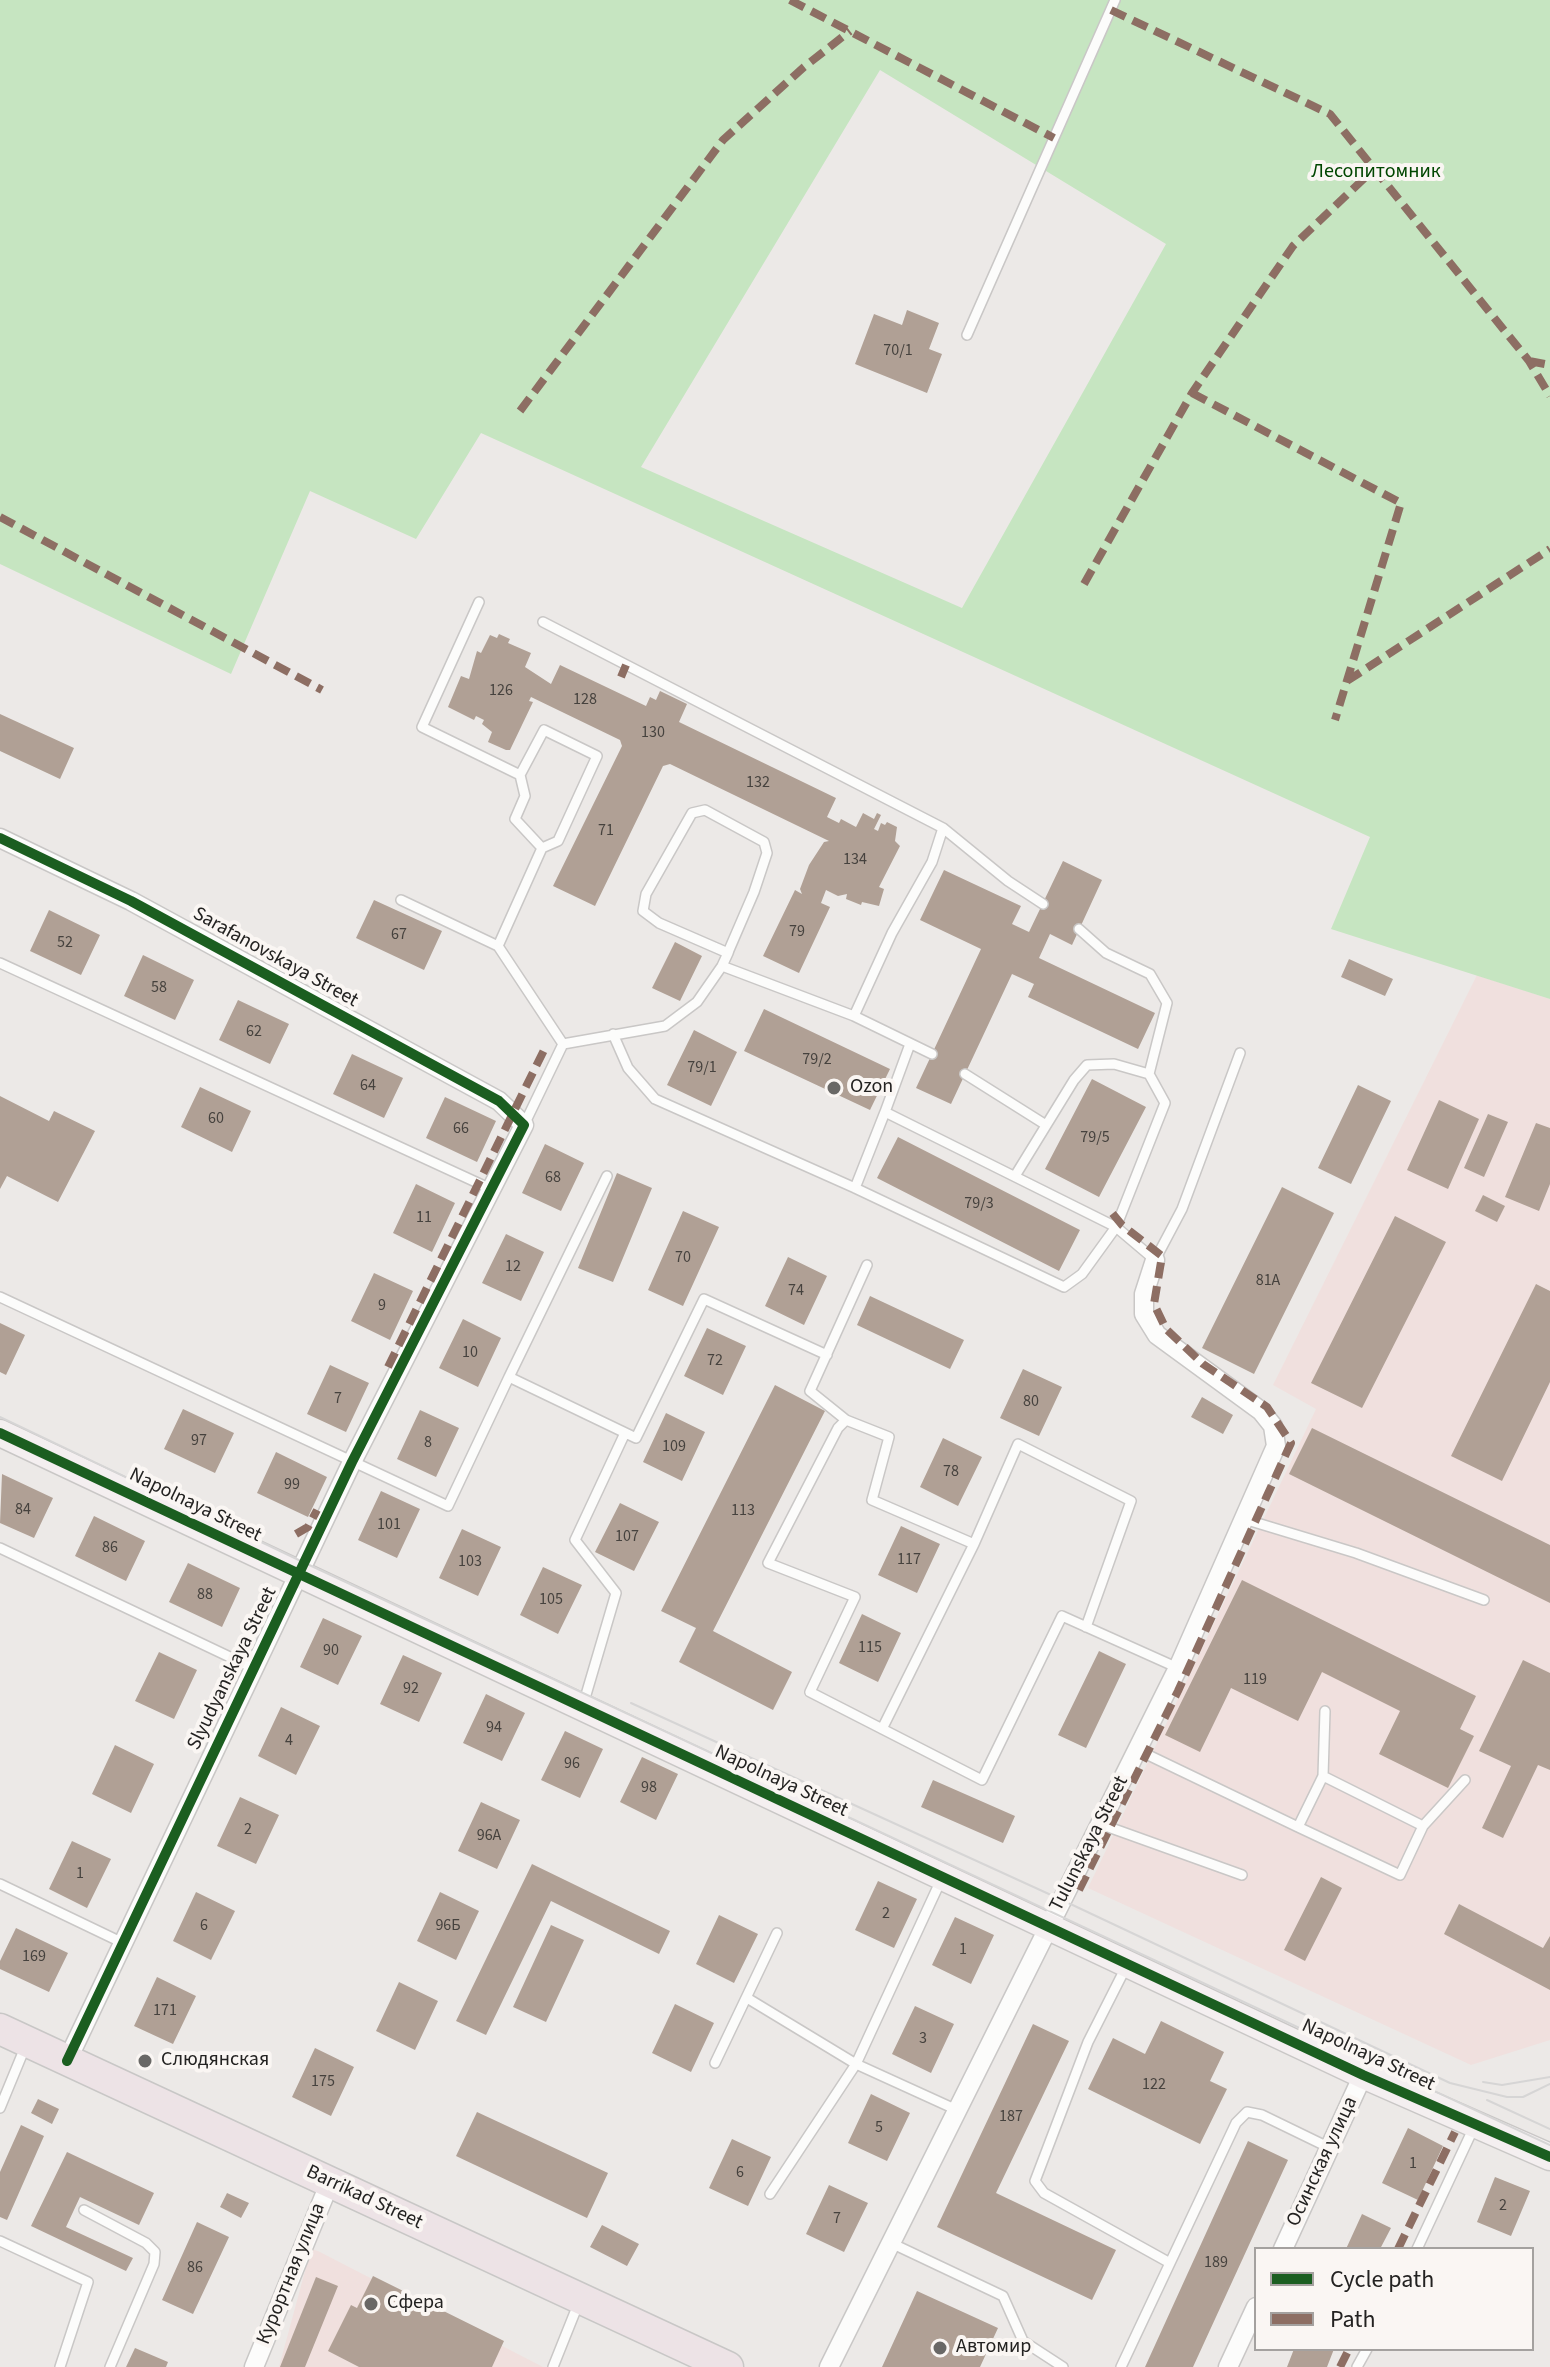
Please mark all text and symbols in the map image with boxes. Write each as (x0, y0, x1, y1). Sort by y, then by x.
park label: Лесопитомник (1311, 161, 1441, 185)
house number: 70/1 (883, 341, 913, 361)
house number: 126 (489, 681, 513, 701)
house number: 128 (573, 690, 597, 710)
house number: 130 (641, 723, 665, 743)
house number: 132 (746, 773, 770, 793)
house number: 71 (598, 821, 614, 841)
house number: 134 (843, 850, 867, 870)
street label: Sarafanovskaya Street (188, 903, 362, 1013)
house number: 79 (789, 922, 805, 942)
house number: 67 (391, 925, 407, 945)
house number: 52 (57, 933, 73, 953)
house number: 58 (151, 978, 167, 998)
house number: 62 (246, 1022, 262, 1042)
house number: 79/2 (802, 1050, 832, 1070)
house number: 79/1 (687, 1058, 717, 1078)
house number: 64 (360, 1076, 376, 1096)
place label: Ozon (850, 1076, 893, 1100)
marker: Ozon (825, 1079, 843, 1097)
house number: 60 (208, 1109, 224, 1129)
house number: 66 (453, 1119, 469, 1139)
house number: 79/5 (1080, 1128, 1110, 1148)
house number: 68 (545, 1168, 561, 1188)
house number: 79/3 (964, 1194, 994, 1214)
house number: 11 (416, 1208, 432, 1228)
house number: 70 (675, 1248, 691, 1268)
house number: 12 (505, 1257, 521, 1277)
house number: 81А (1256, 1271, 1280, 1291)
house number: 74 (788, 1281, 804, 1301)
house number: 9 (378, 1296, 386, 1316)
house number: 10 (462, 1343, 478, 1363)
house number: 72 (707, 1351, 723, 1371)
house number: 7 (334, 1389, 342, 1409)
house number: 80 (1023, 1392, 1039, 1412)
house number: 97 (191, 1431, 207, 1451)
house number: 8 (424, 1433, 432, 1453)
house number: 109 (662, 1437, 686, 1457)
house number: 78 (943, 1462, 959, 1482)
street label: Napolnaya Street (125, 1464, 265, 1548)
house number: 99 (284, 1475, 300, 1495)
house number: 84 (15, 1500, 31, 1520)
house number: 113 (731, 1501, 755, 1521)
house number: 101 (377, 1515, 401, 1535)
house number: 107 (615, 1527, 639, 1547)
house number: 86 (102, 1538, 118, 1558)
house number: 117 (897, 1550, 921, 1570)
house number: 103 (458, 1552, 482, 1572)
street label: Slyudyanskaya Street (183, 1584, 283, 1754)
house number: 88 (197, 1585, 213, 1605)
house number: 105 (539, 1590, 563, 1610)
house number: 115 (858, 1638, 882, 1658)
house number: 90 (323, 1641, 339, 1661)
house number: 119 (1243, 1670, 1267, 1690)
house number: 92 (403, 1679, 419, 1699)
house number: 94 (486, 1718, 502, 1738)
house number: 4 (285, 1731, 293, 1751)
street label: Napolnaya Street (711, 1741, 851, 1823)
house number: 96 (564, 1754, 580, 1774)
street label: Tulunskaya Street (1046, 1772, 1134, 1916)
house number: 98 (641, 1778, 657, 1798)
house number: 2 (244, 1820, 252, 1840)
house number: 96А (477, 1826, 501, 1846)
house number: 1 (76, 1864, 84, 1884)
house number: 2 (882, 1904, 890, 1924)
house number: 6 (200, 1916, 208, 1936)
house number: 96Б (435, 1916, 461, 1936)
house number: 1 (959, 1940, 967, 1960)
house number: 169 (22, 1947, 46, 1967)
house number: 171 (153, 2001, 177, 2021)
street label: Napolnaya Street (1298, 2015, 1438, 2097)
house number: 3 (919, 2029, 927, 2049)
place label: Слюдянская (161, 2049, 269, 2073)
marker: Слюдянская (136, 2052, 154, 2070)
house number: 175 (311, 2072, 335, 2092)
house number: 122 (1142, 2075, 1166, 2095)
street label: Осинская улица (1282, 2093, 1364, 2231)
house number: 187 (999, 2107, 1023, 2127)
house number: 5 (875, 2118, 883, 2138)
house number: 1 (1409, 2154, 1417, 2174)
street label: Barrikad Street (302, 2161, 426, 2235)
house number: 6 (736, 2163, 744, 2183)
house number: 2 (1499, 2196, 1507, 2216)
street label: Курортная улица (253, 2200, 331, 2348)
house number: 7 (833, 2209, 841, 2229)
legend (1254, 2247, 1534, 2351)
house number: 189 (1204, 2253, 1228, 2273)
house number: 86 (187, 2258, 203, 2278)
text: Cycle path (1330, 2262, 1434, 2297)
place label: Сфера (387, 2292, 444, 2316)
marker: Сфера (362, 2295, 380, 2313)
text: Path (1330, 2302, 1376, 2337)
place label: Автомир (956, 2336, 1031, 2360)
marker: Автомир (931, 2339, 949, 2357)

